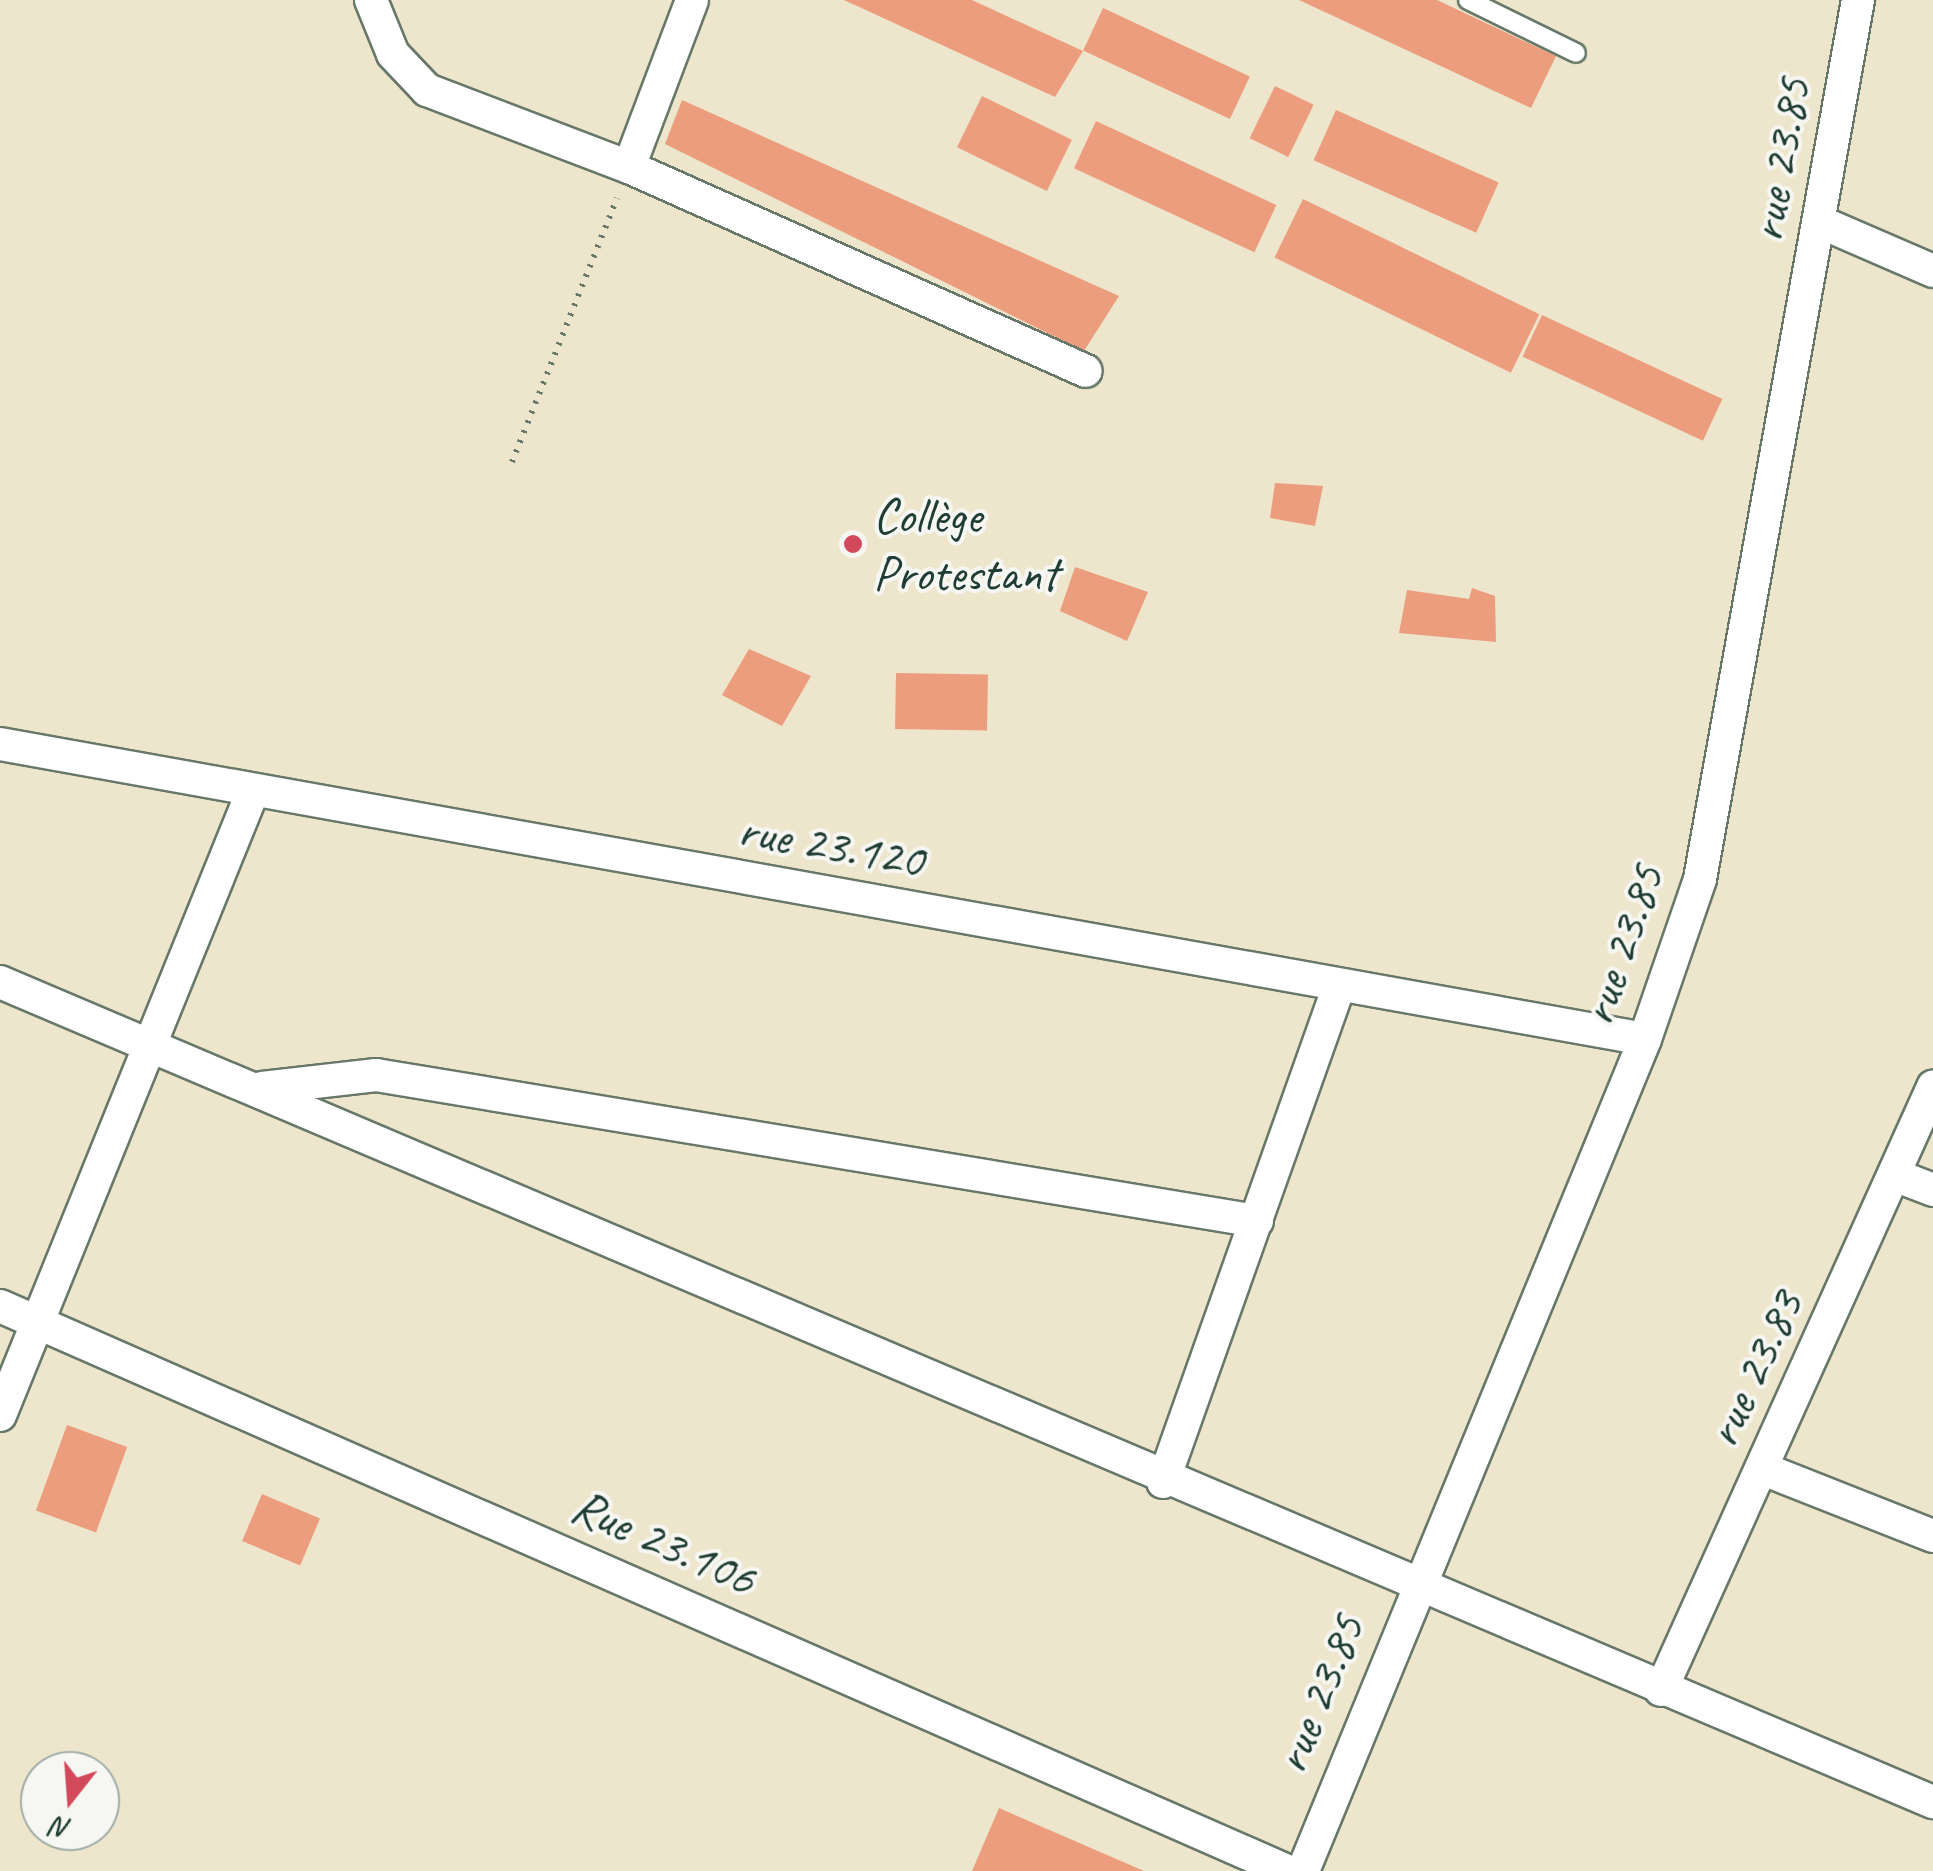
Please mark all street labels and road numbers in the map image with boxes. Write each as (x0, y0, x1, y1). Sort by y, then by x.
street label: rue 23.85 (1736, 74, 1824, 246)
street label: rue 23.120 (734, 799, 928, 891)
street label: rue 23.85 (1567, 857, 1677, 1033)
street label: rue 23.83 (1692, 1282, 1816, 1456)
street label: Rue 23.106 (563, 1475, 765, 1609)
street label: rue 23.85 (1260, 1606, 1378, 1782)

